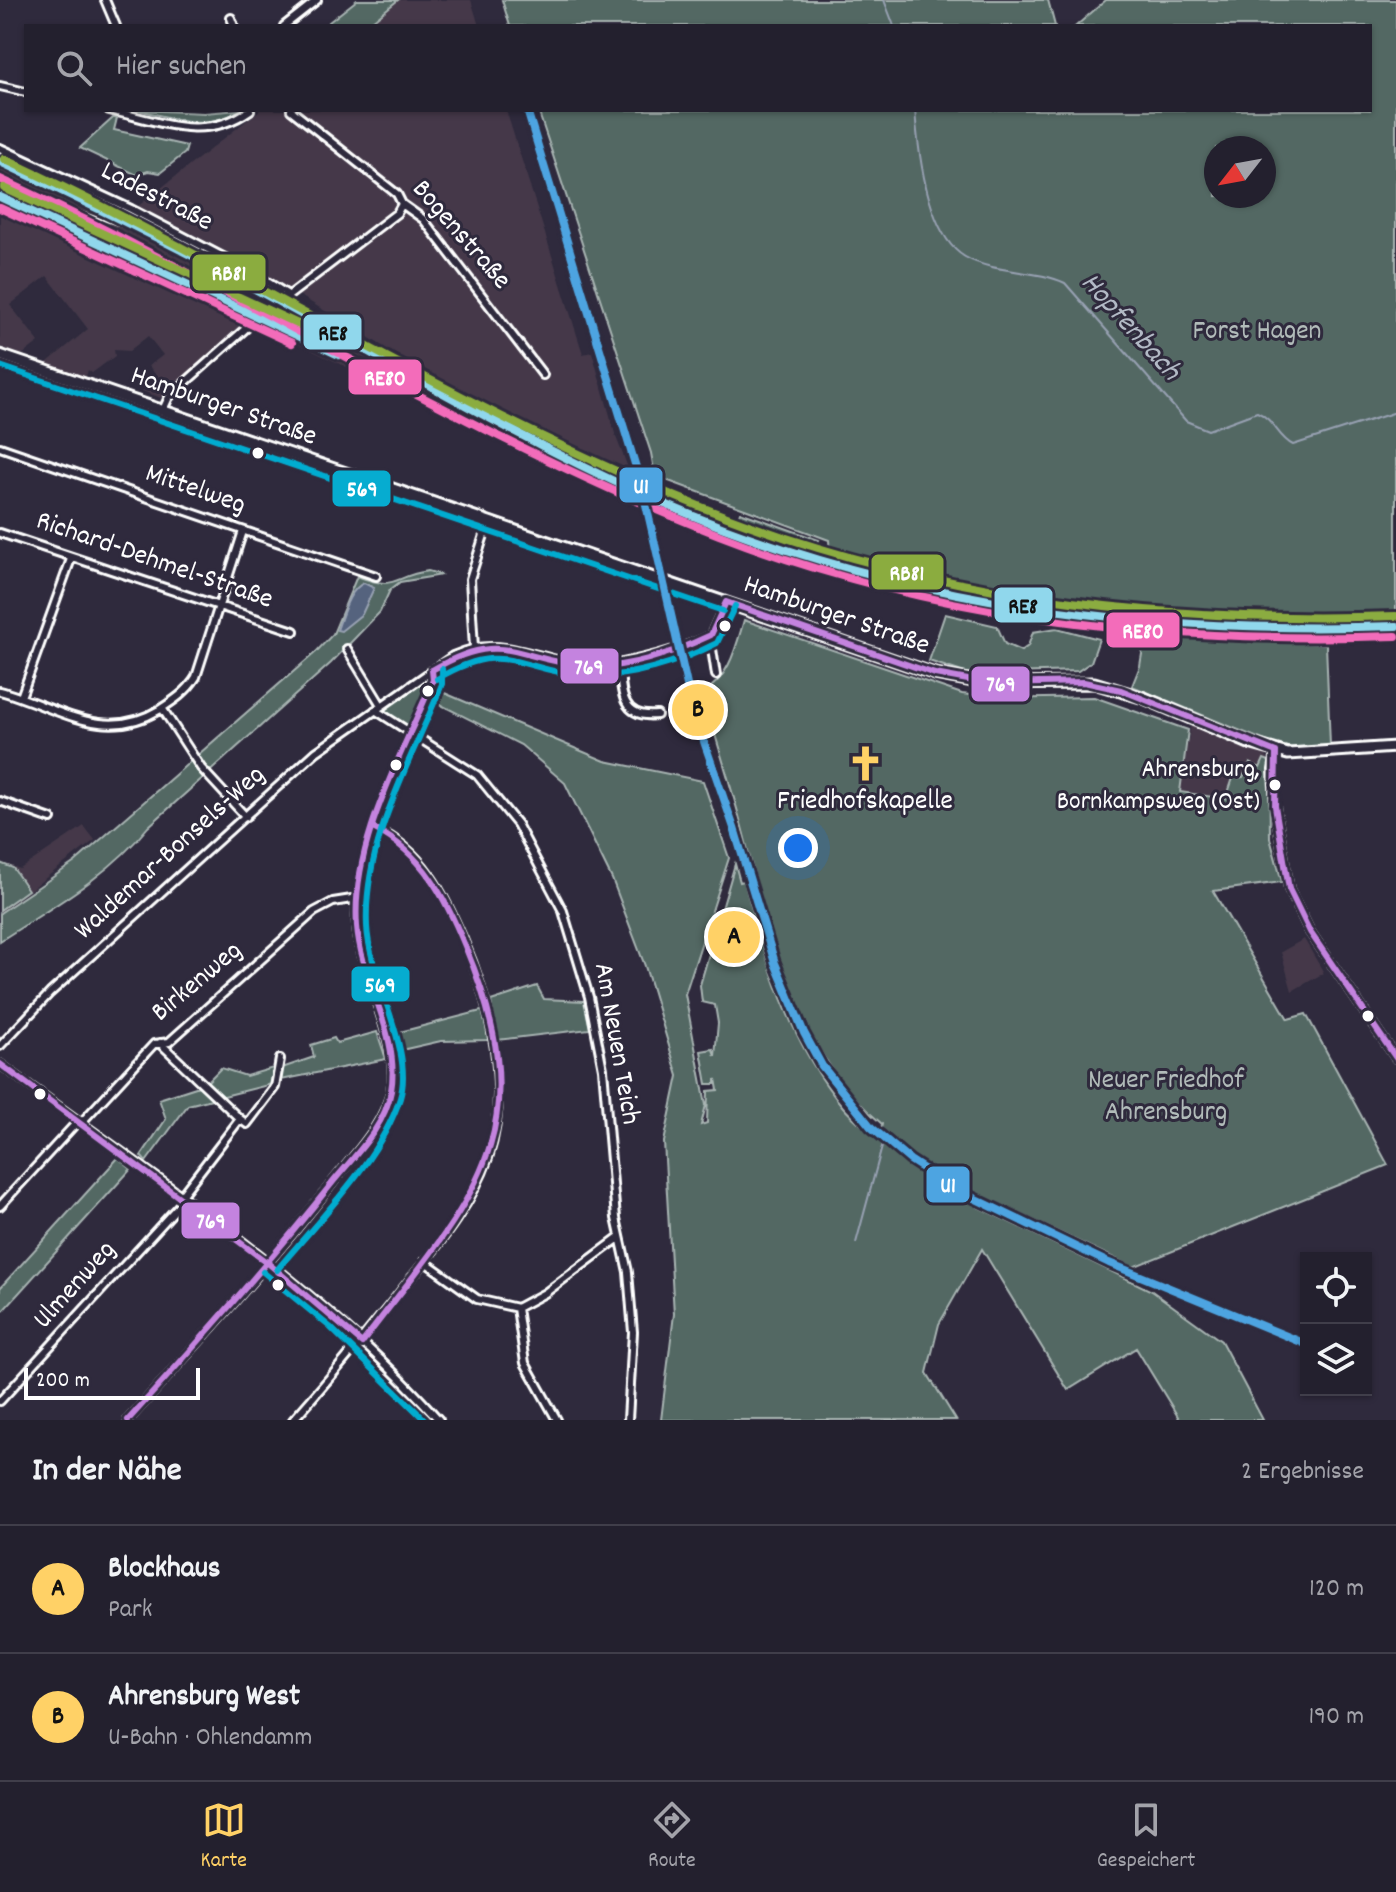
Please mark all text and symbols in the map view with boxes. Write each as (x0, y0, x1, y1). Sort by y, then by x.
search box (24, 24, 1372, 112)
icon: search (52, 46, 96, 90)
text: Hier suchen (116, 47, 246, 90)
north arrow (1204, 136, 1276, 208)
street label: Ladestraße (93, 153, 219, 243)
street label: Bogenstraße (401, 172, 519, 300)
line badge: RB81 (191, 253, 267, 292)
text: RB81 (212, 260, 246, 291)
water label: Hopfenbach (1069, 264, 1190, 393)
line badge: RE8 (302, 313, 363, 351)
park label: Forst Hagen (1193, 313, 1321, 353)
text: RE8 (318, 320, 348, 351)
street label: Hamburger Straße (125, 357, 321, 459)
line badge: RE80 (347, 358, 423, 396)
text: RE80 (364, 365, 406, 396)
unlabelled marker (250, 445, 266, 461)
street label: Mittelweg (139, 455, 251, 527)
line badge: U1 (618, 466, 664, 504)
line badge: 569 (331, 469, 392, 508)
text: U1 (633, 473, 649, 504)
text: 569 (346, 476, 378, 507)
street label: Richard-Dehmel-Straße (30, 503, 278, 621)
line badge: RB81 (870, 553, 945, 591)
text: RB81 (890, 560, 924, 591)
street label: Hamburger Straße (738, 566, 934, 668)
line badge: RE8 (993, 586, 1054, 624)
text: RE8 (1008, 593, 1038, 624)
line badge: RE80 (1105, 611, 1181, 649)
unlabelled marker (717, 618, 733, 634)
text: RE80 (1122, 618, 1164, 649)
line badge: 769 (559, 647, 620, 685)
text: 769 (574, 654, 604, 685)
line badge: 769 (970, 665, 1031, 703)
text: 769 (986, 671, 1016, 702)
pin: B (672, 680, 724, 740)
unlabelled marker (420, 683, 436, 699)
church icon: Friedhofskapelle (846, 744, 884, 782)
place label: Ahrensburg, Bornkampsweg (Ost) (1057, 752, 1260, 821)
street label: Waldemar-Bonsels-Weg (67, 757, 275, 951)
unlabelled marker (388, 757, 404, 773)
marker: Ahrensburg, Bornkampsweg (Ost) (1267, 777, 1283, 793)
place label: Friedhofskapelle (777, 783, 953, 823)
your location (778, 828, 818, 868)
pin: A (708, 907, 760, 967)
street label: Birkenweg (144, 933, 252, 1033)
street label: Am Neuen Teich (581, 960, 649, 1128)
line badge: 569 (350, 965, 411, 1003)
text: 569 (364, 972, 396, 1003)
unlabelled marker (1360, 1008, 1376, 1024)
park label: Neuer Friedhof Ahrensburg (1088, 1062, 1245, 1134)
unlabelled marker (32, 1086, 48, 1102)
line badge: U1 (925, 1165, 971, 1204)
text: U1 (940, 1172, 956, 1203)
line badge: 769 (180, 1201, 241, 1240)
text: 769 (196, 1208, 226, 1239)
street label: Ulmenweg (25, 1233, 127, 1339)
map controls (1300, 1252, 1372, 1396)
button: locate (1300, 1252, 1372, 1324)
unlabelled marker (270, 1277, 286, 1293)
button: layers (1300, 1324, 1372, 1396)
scale bar (24, 1364, 200, 1400)
text: 200 m (36, 1366, 90, 1397)
text: In der Nähe (32, 1448, 182, 1497)
text: 2 Ergebnisse (1241, 1454, 1364, 1491)
text: Blockhaus (108, 1549, 220, 1592)
text: A (51, 1571, 65, 1608)
text: 120 m (1309, 1571, 1364, 1608)
text: Park (108, 1592, 152, 1629)
text: Ahrensburg West (108, 1677, 300, 1720)
text: B (52, 1699, 64, 1736)
text: 190 m (1308, 1699, 1364, 1736)
text: U-Bahn · Ohlendamm (108, 1720, 312, 1757)
tab: Karte (200, 1798, 247, 1877)
tab: Route (648, 1798, 696, 1877)
tab: Gespeichert (1097, 1798, 1195, 1877)

